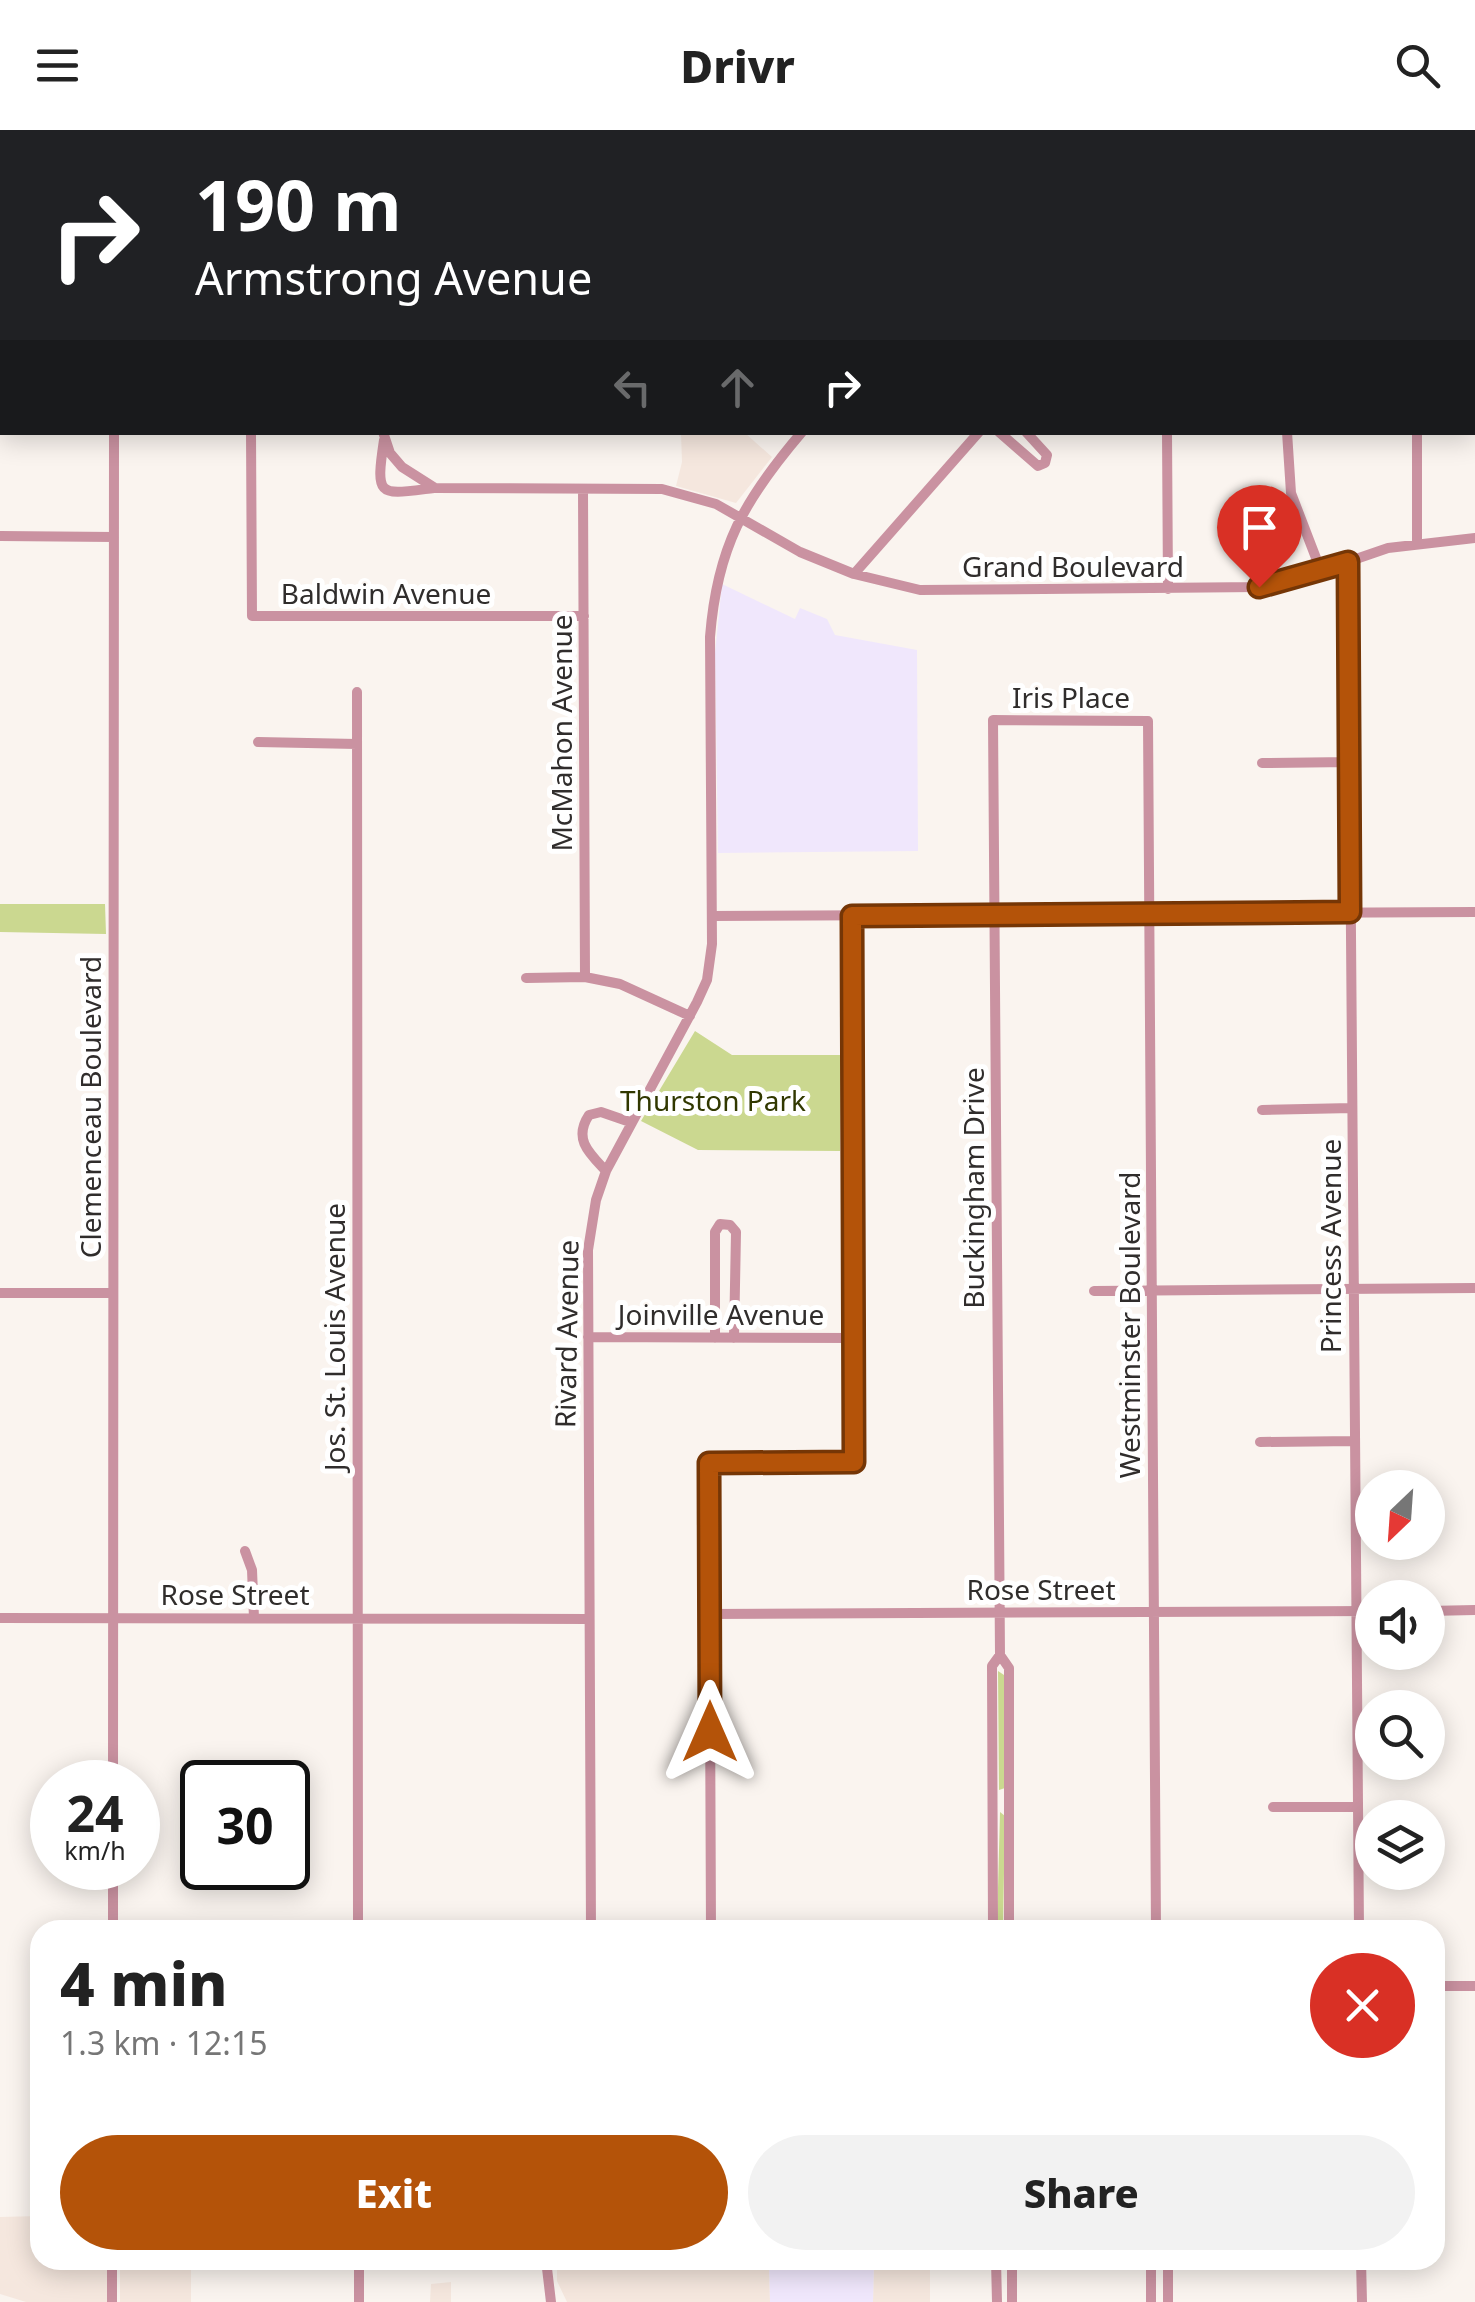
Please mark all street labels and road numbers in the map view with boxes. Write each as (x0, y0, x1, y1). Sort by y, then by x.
street label: Grand Boulevard (962, 547, 1184, 585)
street label: Baldwin Avenue (281, 574, 491, 612)
street label: McMahon Avenue (542, 614, 580, 852)
street label: Iris Place (1012, 678, 1130, 716)
street label: Clemenceau Boulevard (71, 956, 109, 1258)
street label: Buckingham Drive (954, 1067, 992, 1309)
street label: Princess Avenue (1311, 1139, 1349, 1353)
street label: Westminster Boulevard (1110, 1172, 1148, 1478)
street label: Jos. St. Louis Avenue (315, 1203, 353, 1474)
street label: Rivard Avenue (545, 1239, 587, 1428)
street label: Joinville Avenue (615, 1295, 824, 1333)
street label: Rose Street (966, 1570, 1116, 1608)
street label: Rose Street (160, 1575, 310, 1613)

